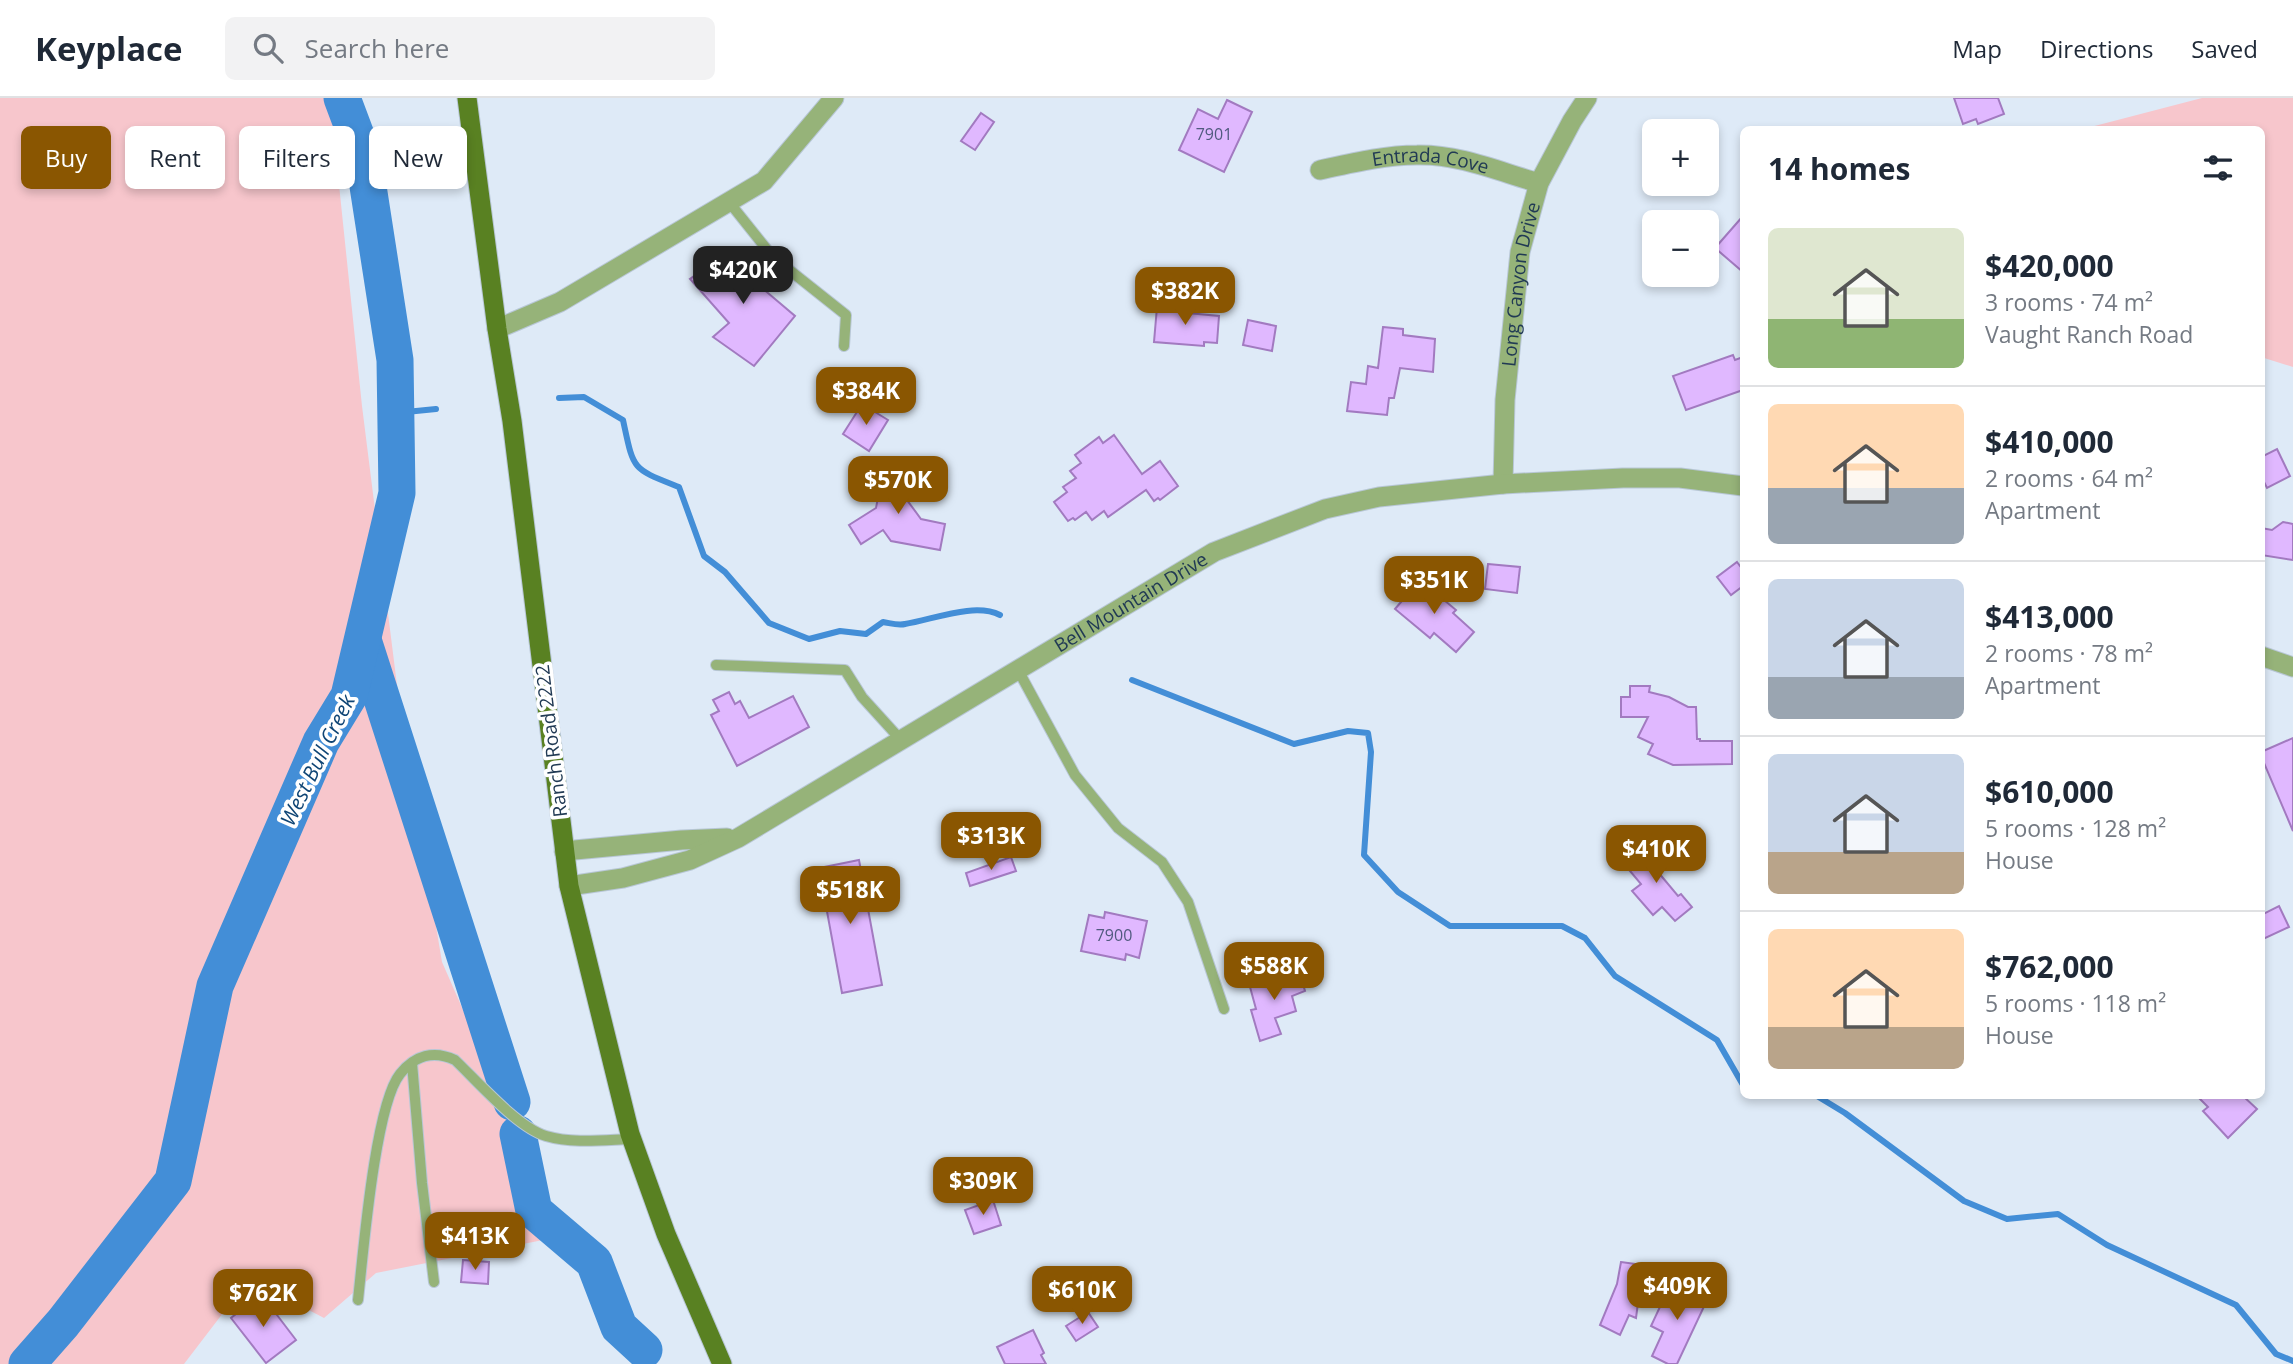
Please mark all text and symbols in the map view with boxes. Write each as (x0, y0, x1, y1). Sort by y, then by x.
search box (225, 17, 715, 80)
text: Keyplace (35, 26, 183, 71)
icon: search (249, 29, 287, 67)
text: Search here (305, 30, 449, 66)
text: Map (1952, 32, 2002, 65)
text: Directions (2040, 32, 2153, 65)
text: Saved (2191, 32, 2258, 65)
map controls (1642, 119, 1719, 287)
button: + (1642, 119, 1719, 196)
house number: 7901 (1196, 123, 1232, 145)
chip: Buy (21, 126, 111, 189)
chip: Rent (125, 126, 225, 189)
chip: Filters (239, 126, 355, 189)
chip: New (369, 126, 467, 189)
street label: Entrada Cove (1370, 142, 1492, 180)
text: 14 homes (1768, 148, 1911, 189)
icon: filters (2199, 149, 2237, 187)
street label: Long Canyon Drive (1495, 199, 1546, 368)
button: − (1642, 210, 1719, 287)
text: $420,000 (1985, 245, 2114, 286)
pin: $420K (694, 246, 792, 306)
text: $420K (709, 253, 777, 285)
icon: home (1824, 256, 1908, 340)
pin: $382K (1136, 268, 1234, 327)
text: $382K (1151, 274, 1219, 306)
text: 3 rooms · 74 m² (1985, 286, 2153, 318)
text: Vaught Ranch Road (1985, 318, 2193, 350)
pin: $384K (817, 368, 915, 427)
text: $384K (832, 374, 900, 406)
text: $410,000 (1985, 421, 2114, 462)
icon: home (1824, 432, 1908, 516)
pin: $570K (849, 456, 947, 516)
text: 2 rooms · 64 m² (1985, 462, 2153, 494)
text: $570K (864, 463, 932, 495)
text: Apartment (1985, 494, 2101, 526)
street label: Bell Mountain Drive (1049, 546, 1212, 658)
pin: $351K (1385, 556, 1483, 616)
text: $351K (1400, 563, 1468, 595)
text: $413,000 (1985, 596, 2114, 637)
icon: home (1824, 607, 1908, 691)
text: 2 rooms · 78 m² (1985, 637, 2153, 669)
street label: Ranch Road 2222 (529, 663, 573, 819)
text: Apartment (1985, 669, 2101, 701)
water label: West Bull Creek (273, 689, 361, 830)
text: $610,000 (1985, 771, 2114, 812)
icon: home (1824, 782, 1908, 866)
pin: $313K (942, 812, 1040, 872)
text: 5 rooms · 128 m² (1985, 812, 2166, 844)
text: $313K (957, 819, 1025, 851)
pin: $410K (1607, 826, 1705, 885)
text: $410K (1622, 832, 1690, 864)
text: House (1985, 844, 2054, 876)
pin: $518K (801, 866, 899, 926)
text: $518K (816, 873, 884, 905)
house number: 7900 (1096, 924, 1132, 946)
pin: $588K (1225, 942, 1323, 1002)
text: $762,000 (1985, 946, 2114, 987)
text: $588K (1240, 949, 1308, 981)
icon: home (1824, 957, 1908, 1041)
text: 5 rooms · 118 m² (1985, 987, 2166, 1019)
text: House (1985, 1019, 2054, 1051)
pin: $309K (934, 1158, 1032, 1217)
text: $309K (949, 1164, 1017, 1196)
pin: $413K (426, 1212, 524, 1272)
text: $413K (441, 1219, 509, 1251)
pin: $409K (1628, 1262, 1726, 1322)
pin: $610K (1033, 1266, 1131, 1326)
text: $409K (1643, 1269, 1711, 1301)
pin: $762K (214, 1270, 312, 1329)
text: $610K (1048, 1273, 1116, 1305)
text: $762K (229, 1276, 297, 1308)

